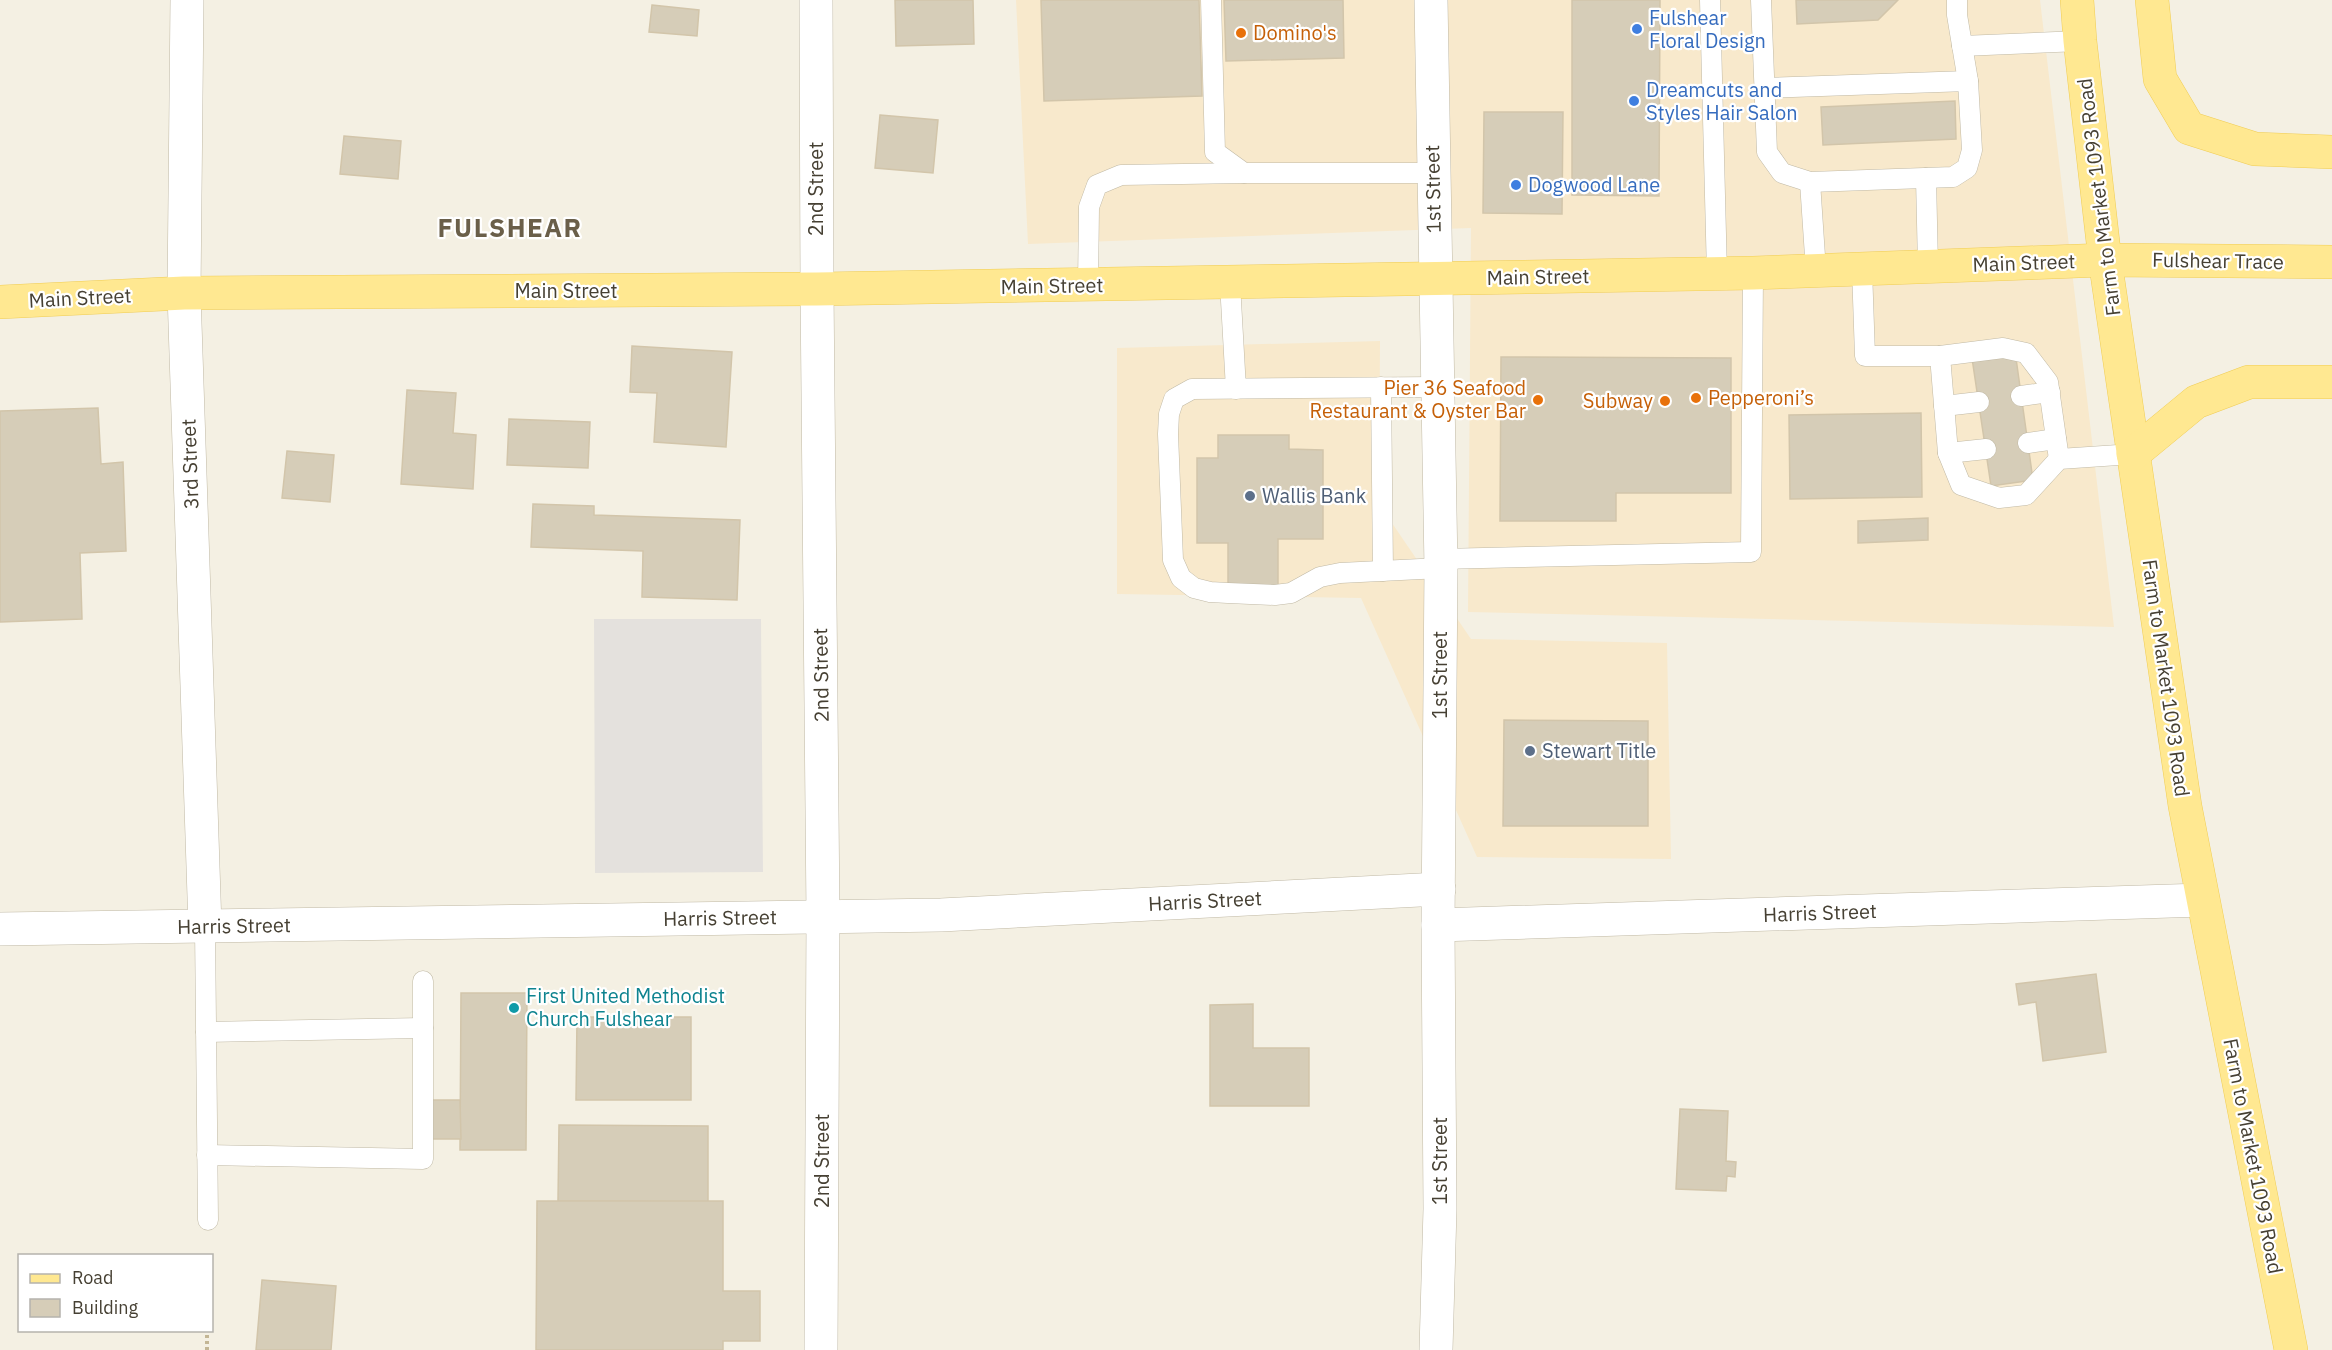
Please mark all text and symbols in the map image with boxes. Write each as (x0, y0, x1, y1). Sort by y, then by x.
place label: Fulshear Floral Design (1649, 4, 1766, 54)
place label: Domino's (1253, 19, 1337, 46)
marker: Fulshear Floral Design (1630, 22, 1644, 36)
marker: Domino's (1234, 26, 1248, 40)
place label: Dreamcuts and Styles Hair Salon (1646, 76, 1798, 126)
street label: Farm to Market 1093 Road (2071, 77, 2126, 317)
marker: Dreamcuts and Styles Hair Salon (1627, 94, 1641, 108)
street label: 2nd Street (802, 142, 829, 236)
street label: 1st Street (1418, 145, 1447, 233)
place label: Dogwood Lane (1528, 171, 1660, 198)
marker: Dogwood Lane (1509, 178, 1523, 192)
district label: FULSHEAR (437, 210, 583, 244)
street label: Fulshear Trace (2152, 246, 2284, 275)
street label: Main Street (1972, 247, 2076, 278)
street label: Main Street (1486, 262, 1590, 291)
street label: Main Street (1000, 271, 1104, 300)
street label: Main Street (515, 277, 617, 304)
street label: Main Street (28, 281, 132, 314)
place label: Pier 36 Seafood Restaurant & Oyster Bar (1310, 374, 1526, 424)
place label: Pepperoni’s (1708, 384, 1814, 411)
place label: Subway (1583, 387, 1653, 414)
marker: Pepperoni’s (1689, 391, 1703, 405)
marker: Pier 36 Seafood Restaurant & Oyster Bar (1531, 393, 1545, 407)
marker: Subway (1658, 394, 1672, 408)
street label: 3rd Street (174, 418, 205, 510)
place label: Wallis Bank (1262, 482, 1367, 509)
marker: Wallis Bank (1243, 489, 1257, 503)
street label: Farm to Market 1093 Road (2136, 558, 2197, 798)
street label: 2nd Street (806, 628, 835, 723)
street label: 1st Street (1426, 631, 1453, 719)
place label: Stewart Title (1542, 737, 1656, 764)
marker: Stewart Title (1523, 744, 1537, 758)
street label: Harris Street (1147, 884, 1263, 917)
street label: Harris Street (1763, 897, 1877, 928)
street label: Harris Street (663, 903, 777, 932)
street label: Harris Street (177, 911, 291, 940)
place label: First United Methodist Church Fulshear (526, 982, 725, 1032)
marker: First United Methodist Church Fulshear (507, 1001, 521, 1015)
street label: Farm to Market 1093 Road (2217, 1036, 2290, 1276)
street label: 2nd Street (808, 1114, 835, 1208)
street label: 1st Street (1426, 1117, 1453, 1205)
legend (18, 1254, 213, 1332)
text: Road (72, 1266, 113, 1289)
text: Building (72, 1296, 139, 1319)

